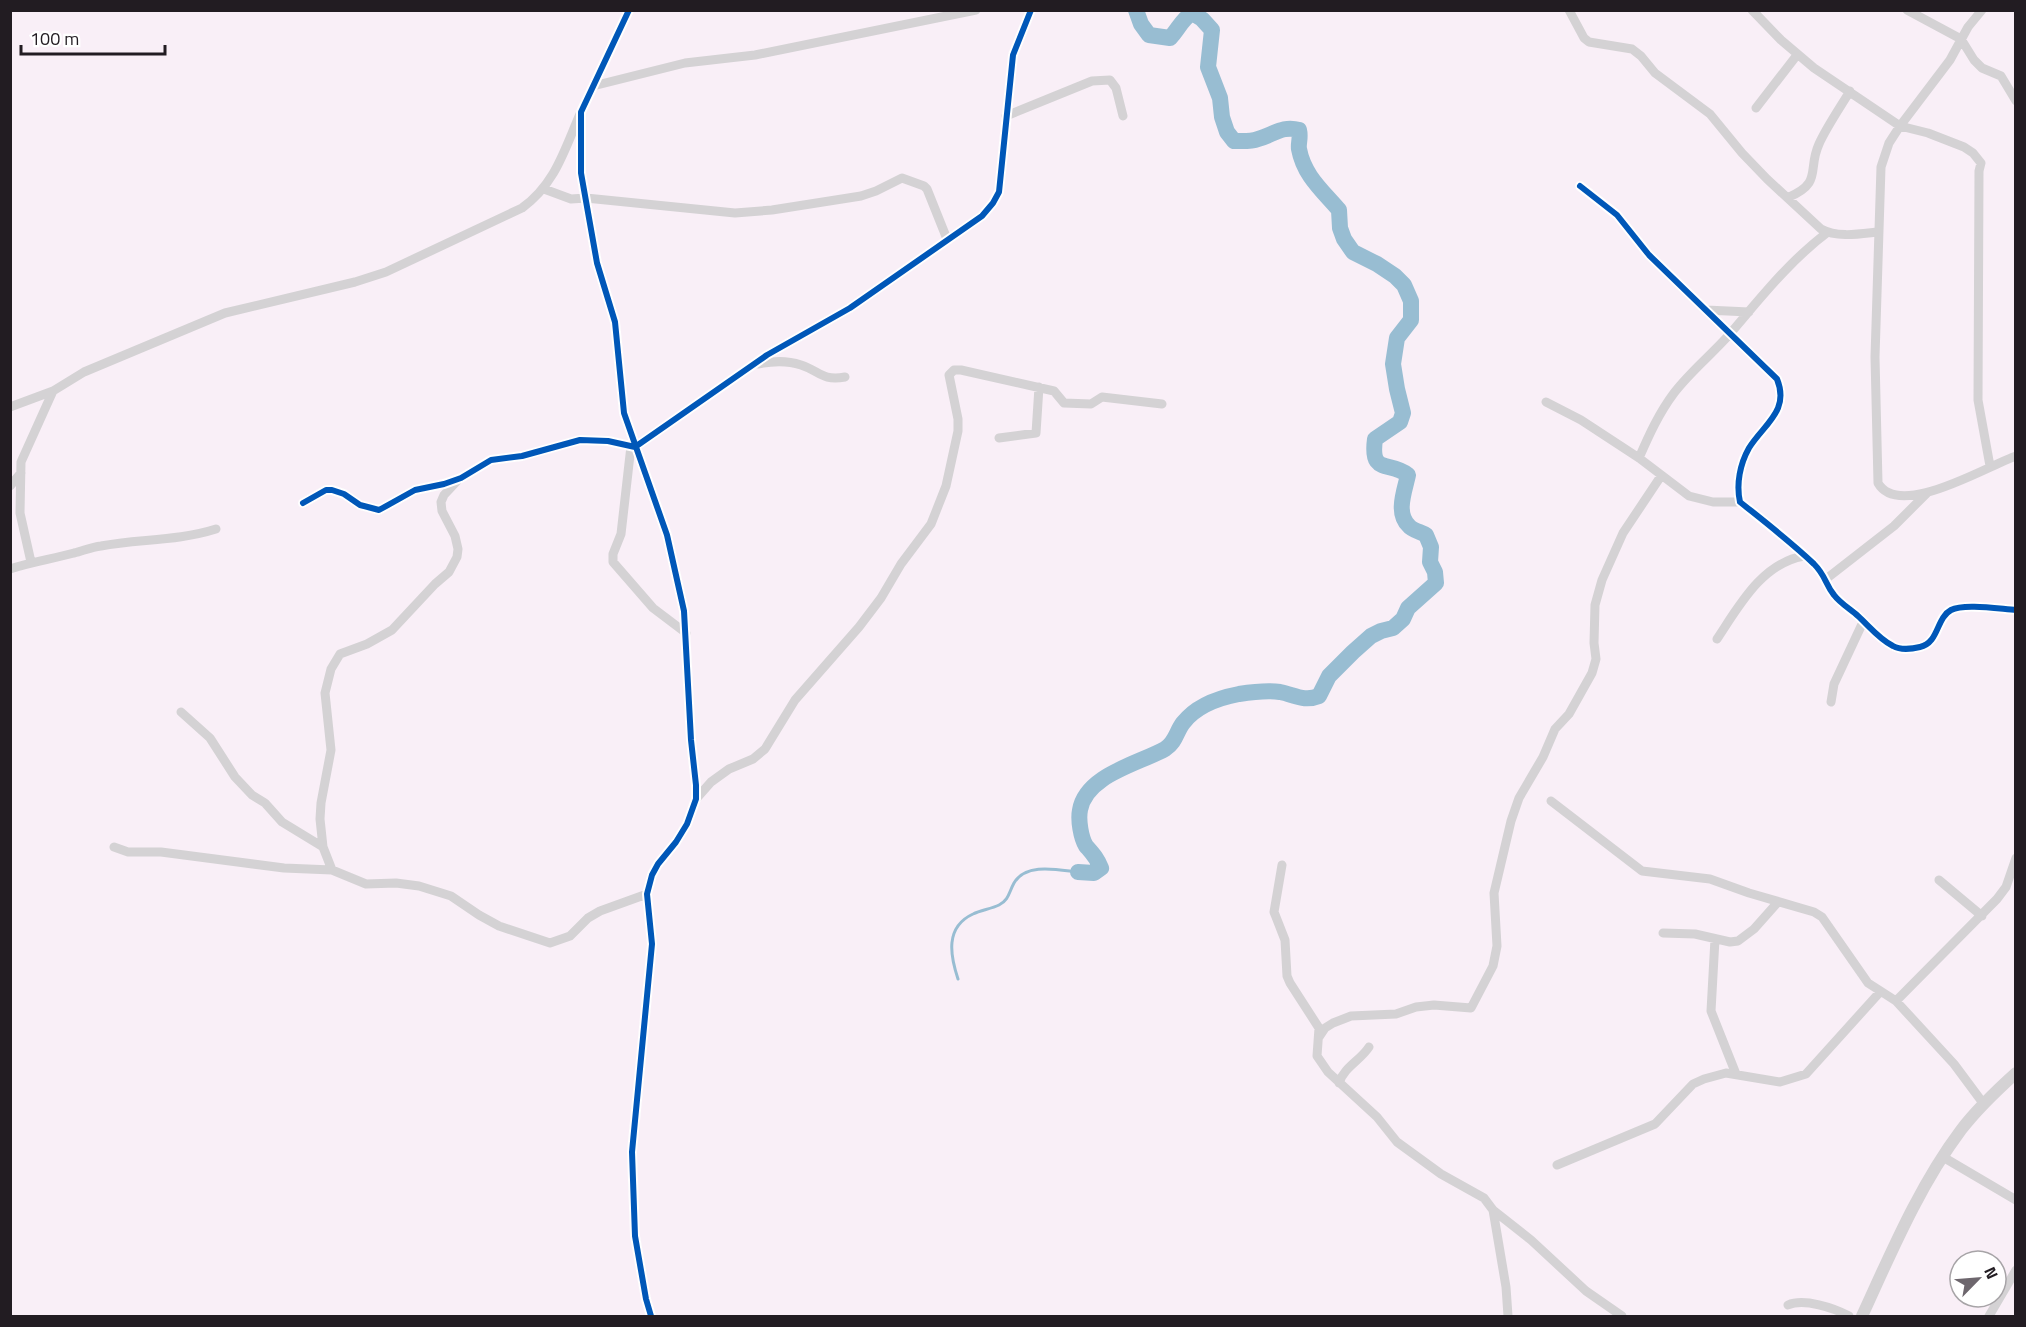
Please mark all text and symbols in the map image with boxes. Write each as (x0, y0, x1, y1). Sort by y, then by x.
scale bar (21, 18, 165, 56)
text: 100 m (30, 25, 79, 52)
north arrow (1948, 1249, 2008, 1309)
text: N (1978, 1263, 2005, 1283)

